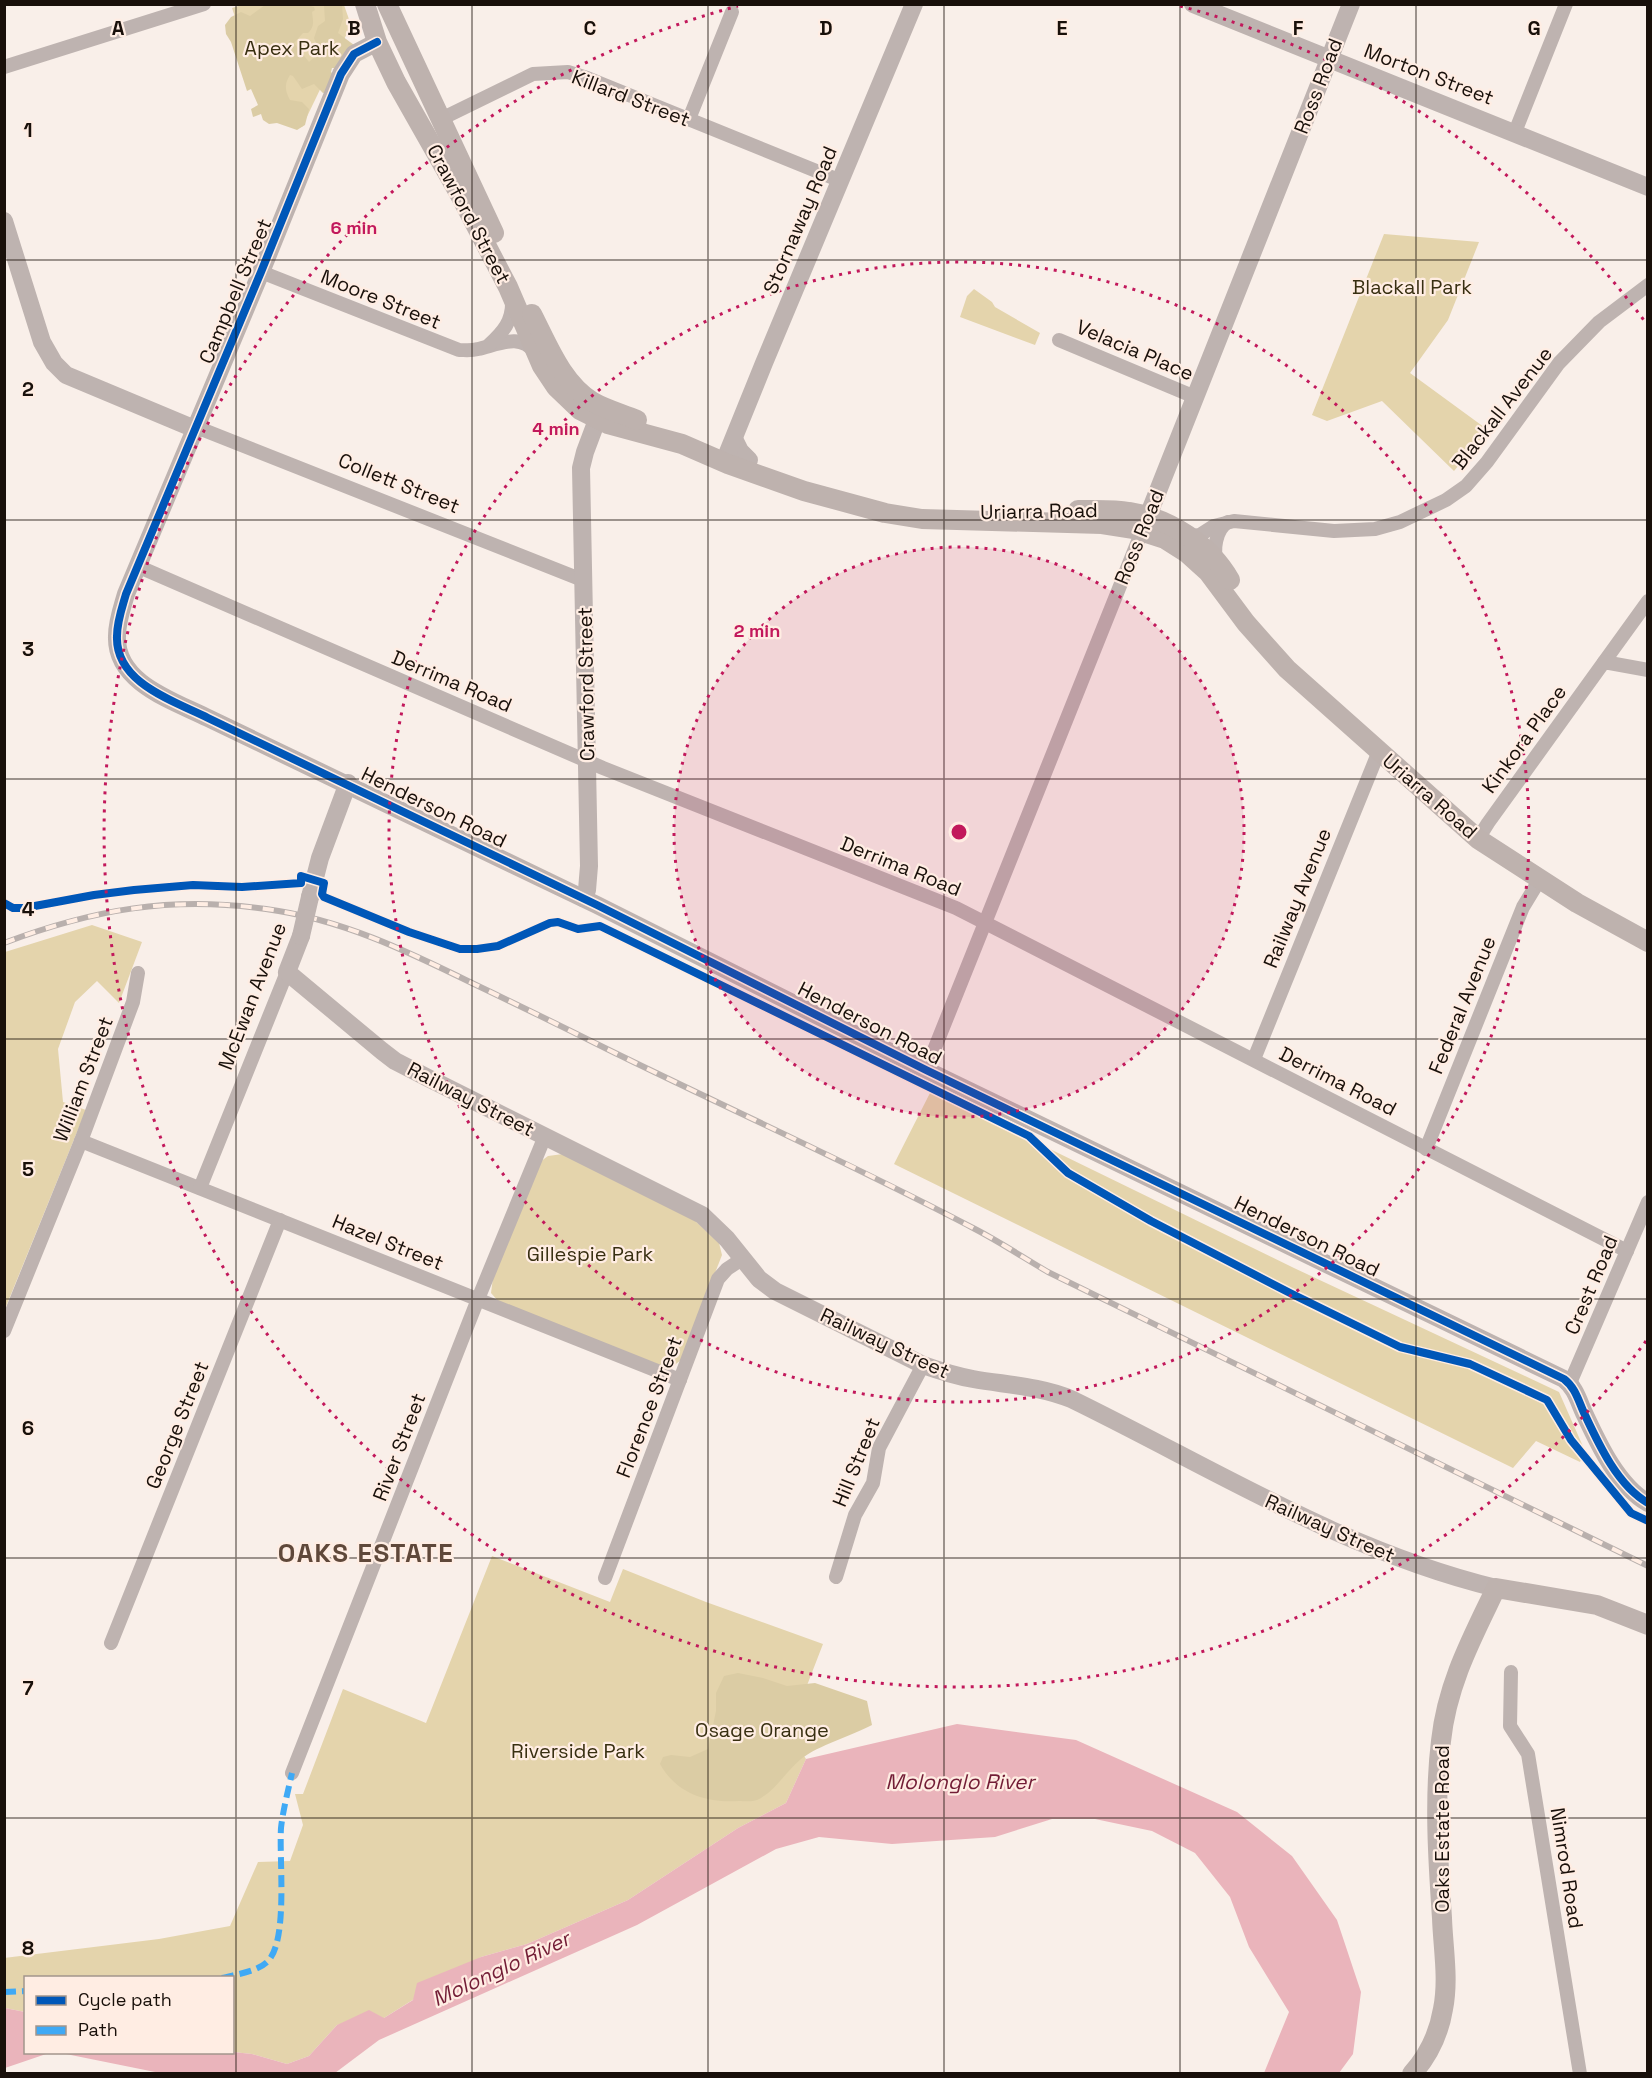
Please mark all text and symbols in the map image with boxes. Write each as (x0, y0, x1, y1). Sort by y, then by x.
text: A (112, 15, 125, 41)
text: B (347, 15, 361, 41)
text: C (584, 15, 597, 41)
text: D (819, 15, 833, 41)
text: E (1056, 15, 1068, 41)
text: F (1293, 15, 1304, 41)
text: G (1527, 15, 1541, 41)
park label: Apex Park (244, 35, 340, 61)
street label: Ross Road (1288, 35, 1348, 137)
street label: Morton Street (1360, 37, 1498, 111)
street label: Killard Street (568, 64, 694, 132)
text: 1 (23, 117, 33, 143)
street label: Crawford Street (421, 140, 517, 288)
street label: Stornaway Road (757, 142, 843, 298)
street label: Campbell Street (193, 214, 277, 368)
text: 6 min (331, 216, 377, 239)
street label: Moore Street (317, 263, 445, 335)
park label: Blackall Park (1352, 274, 1472, 300)
street label: Velacia Place (1072, 314, 1198, 386)
street label: Blackall Avenue (1446, 341, 1558, 475)
text: 2 (22, 376, 34, 402)
text: 4 min (532, 417, 580, 440)
street label: Collett Street (334, 447, 464, 519)
street label: Ross Road (1108, 486, 1170, 588)
street label: Uriarra Road (980, 497, 1098, 525)
street label: Crawford Street (572, 607, 600, 761)
text: 2 min (734, 619, 780, 642)
text: 3 (22, 636, 34, 662)
street label: Derrima Road (388, 644, 516, 718)
street label: Kinkora Place (1476, 680, 1572, 798)
street label: Uriarra Road (1377, 748, 1483, 844)
street label: Henderson Road (357, 761, 511, 853)
centre of rings (949, 822, 969, 842)
street label: Railway Avenue (1257, 824, 1337, 972)
street label: Derrima Road (837, 830, 965, 902)
text: 4 (22, 896, 35, 922)
street label: McEwan Avenue (212, 919, 292, 1073)
street label: Federal Avenue (1423, 932, 1501, 1078)
street label: Henderson Road (793, 975, 947, 1071)
street label: William Street (47, 1013, 119, 1145)
street label: Derrima Road (1275, 1040, 1401, 1122)
street label: Railway Street (403, 1056, 539, 1142)
text: 5 (22, 1156, 34, 1182)
street label: Henderson Road (1230, 1190, 1384, 1282)
street label: Hazel Street (329, 1208, 447, 1276)
street label: Crest Road (1558, 1231, 1624, 1339)
park label: Gillespie Park (527, 1241, 654, 1267)
street label: Railway Street (816, 1302, 954, 1384)
street label: Florence Street (610, 1333, 688, 1481)
street label: George Street (140, 1357, 214, 1493)
street label: River Street (367, 1389, 431, 1505)
street label: Hill Street (826, 1414, 886, 1510)
text: 6 (22, 1415, 34, 1441)
street label: Railway Street (1261, 1488, 1399, 1568)
district label: OAKS ESTATE (278, 1536, 454, 1570)
text: 7 (22, 1675, 34, 1701)
park label: Osage Orange (695, 1717, 829, 1743)
park label: Riverside Park (511, 1738, 645, 1764)
street label: Oaks Estate Road (1429, 1745, 1455, 1913)
water label: Molonglo River (886, 1768, 1036, 1795)
street label: Nimrod Road (1545, 1806, 1589, 1930)
water label: Molonglo River (428, 1924, 576, 2012)
text: 8 (22, 1935, 34, 1961)
legend (24, 1976, 234, 2054)
text: Cycle path (78, 1988, 172, 2011)
text: Path (78, 2018, 118, 2041)

